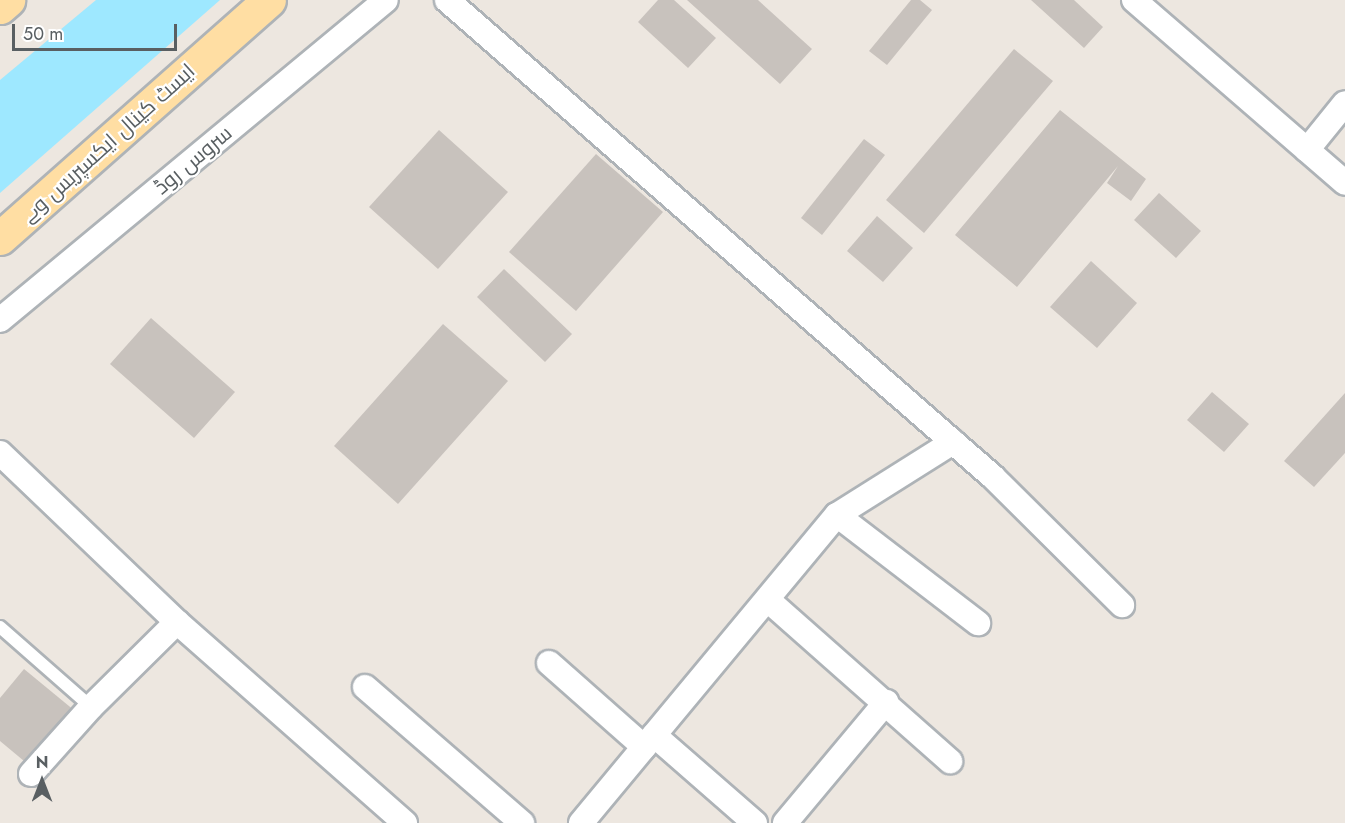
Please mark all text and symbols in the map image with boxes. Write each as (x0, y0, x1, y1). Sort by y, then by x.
scale bar (15, 12, 180, 50)
text: 50 m (23, 21, 63, 47)
street label: ایسٹ کینال ایکسپریس وے (16, 58, 200, 228)
street label: سروس روڈ (149, 120, 237, 200)
north arrow (12, 751, 72, 811)
text: N (36, 751, 48, 774)

